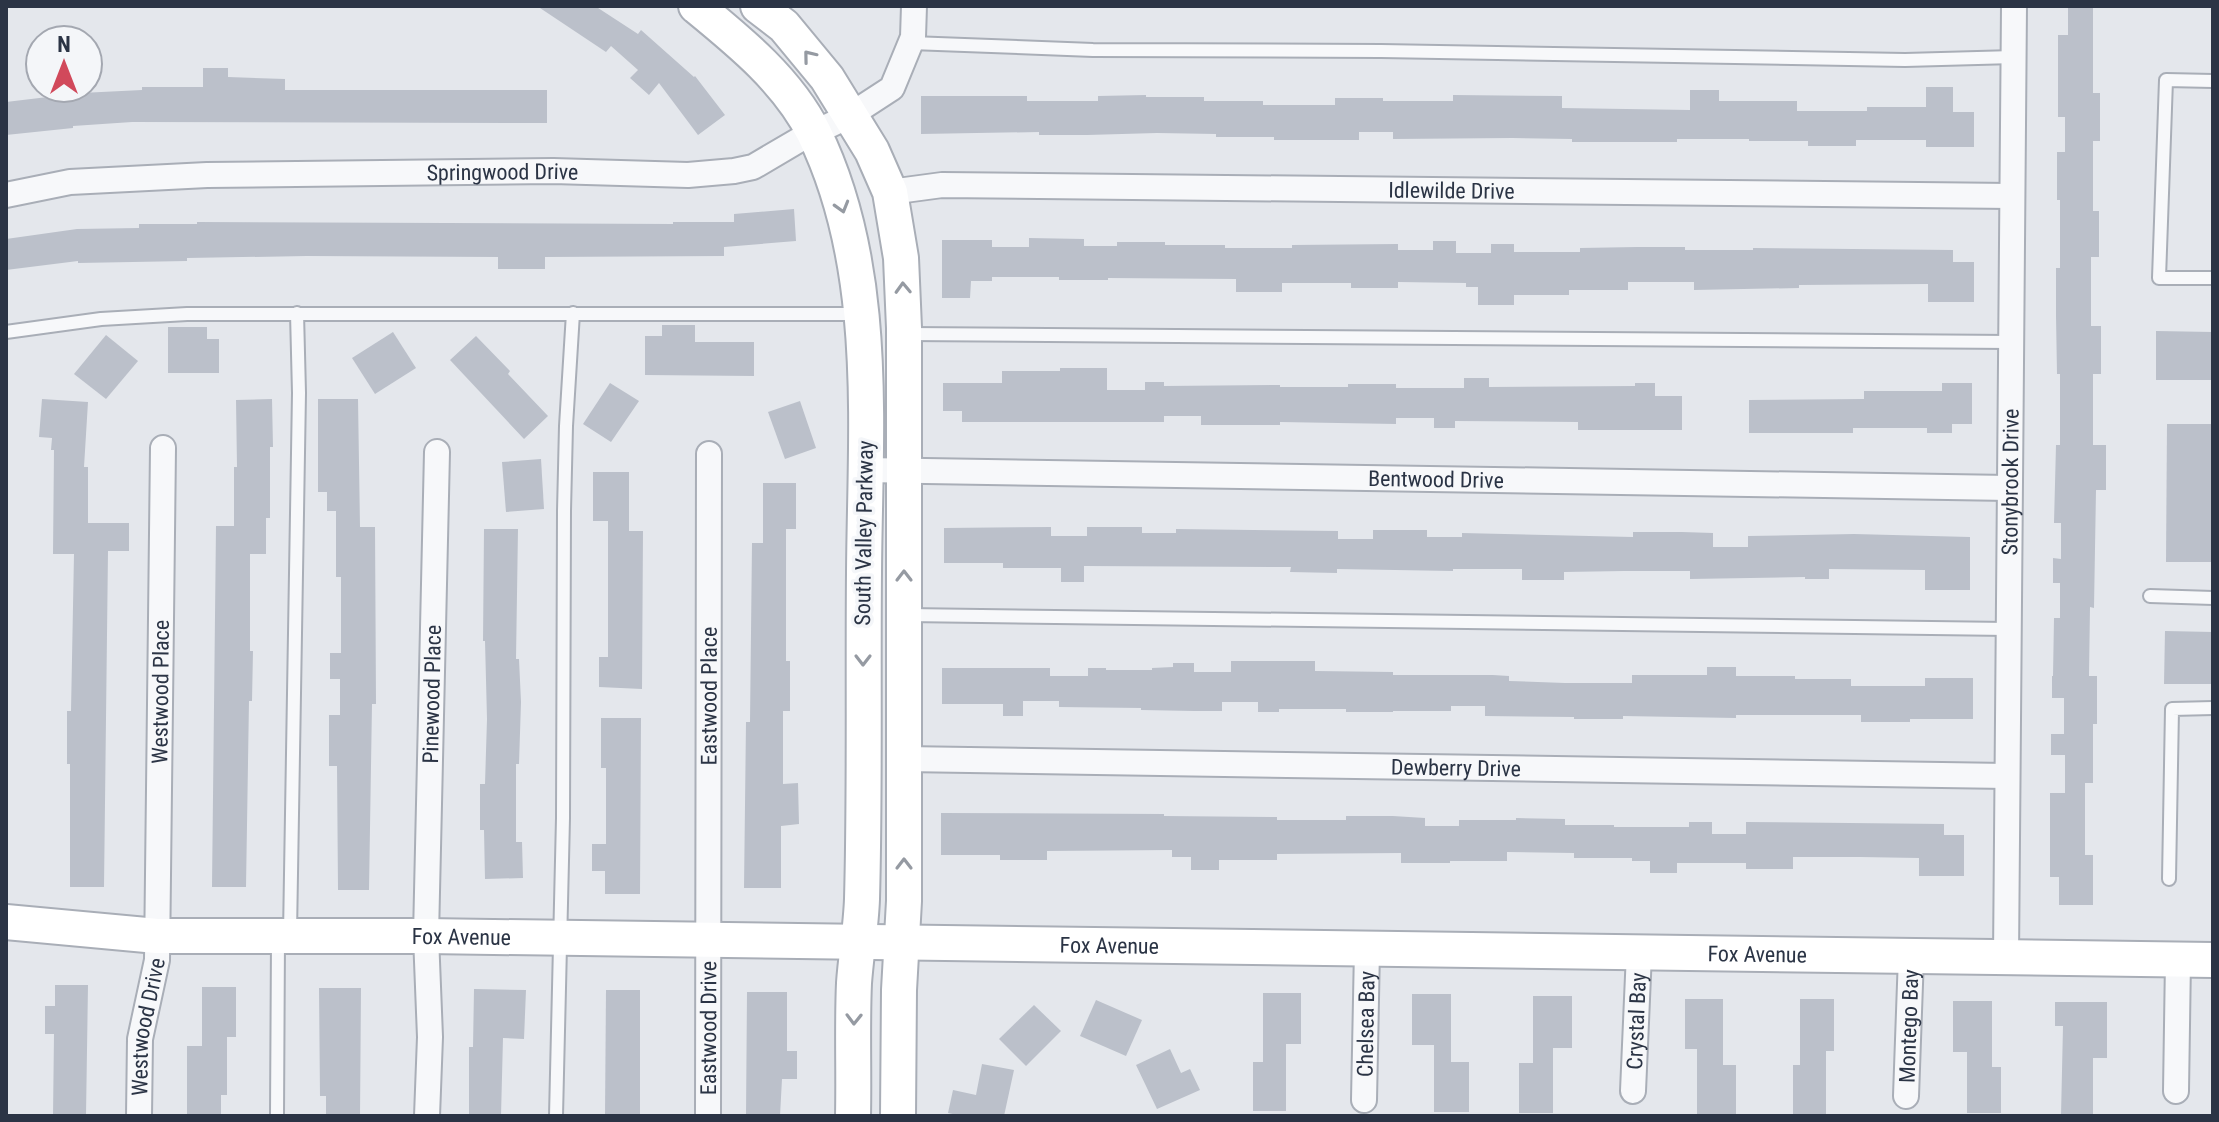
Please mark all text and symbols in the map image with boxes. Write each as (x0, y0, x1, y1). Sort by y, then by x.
north arrow (24, 24, 104, 104)
text: N (57, 32, 71, 57)
one-way arrow (804, 50, 818, 65)
street label: Springwood Drive (426, 158, 579, 185)
street label: Idlewilde Drive (1388, 177, 1515, 203)
one-way arrow (832, 200, 849, 213)
one-way arrow (894, 281, 911, 294)
street label: Stonybrook Drive (1997, 408, 2023, 556)
street label: South Valley Parkway (850, 440, 878, 626)
street label: Bentwood Drive (1368, 465, 1504, 493)
one-way arrow (895, 569, 913, 582)
street label: Westwood Place (147, 620, 173, 764)
street label: Pinewood Place (417, 624, 446, 764)
street label: Eastwood Place (696, 627, 721, 765)
one-way arrow (854, 654, 872, 667)
street label: Dewberry Drive (1391, 754, 1521, 781)
one-way arrow (895, 857, 913, 870)
street label: Fox Avenue (412, 923, 511, 950)
street label: Fox Avenue (1059, 932, 1159, 958)
street label: Fox Avenue (1707, 941, 1807, 967)
street label: Westwood Drive (127, 955, 170, 1096)
street label: Eastwood Drive (696, 961, 721, 1095)
street label: Montego Bay (1894, 969, 1923, 1083)
street label: Chelsea Bay (1352, 971, 1379, 1077)
street label: Crystal Bay (1621, 972, 1651, 1070)
one-way arrow (845, 1013, 863, 1026)

